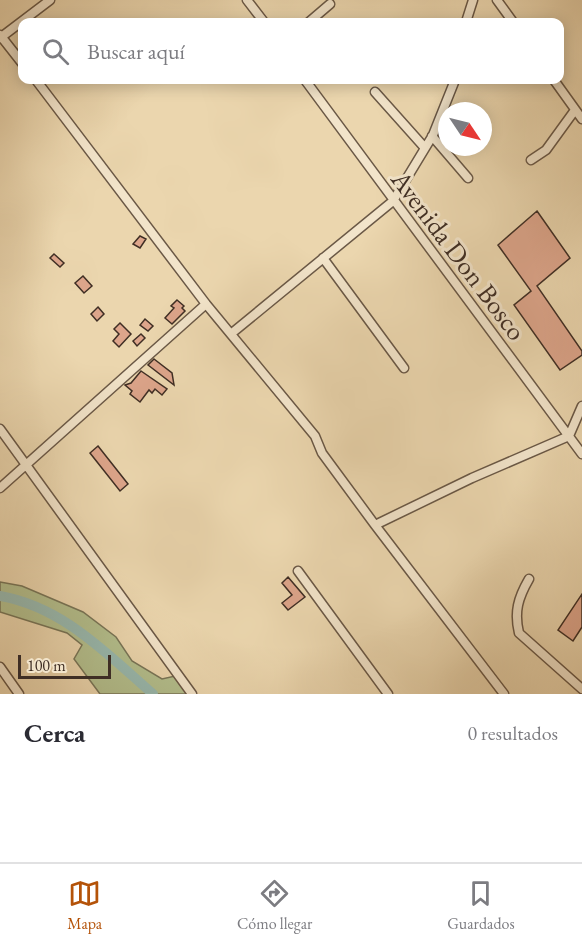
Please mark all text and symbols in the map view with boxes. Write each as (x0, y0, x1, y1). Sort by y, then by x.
search box (18, 18, 564, 84)
icon: search (39, 35, 72, 68)
text: Buscar aquí (87, 37, 185, 66)
north arrow (438, 102, 492, 156)
street label: Avenida Don Bosco (383, 162, 534, 347)
scale bar (18, 652, 111, 680)
text: 100 m (27, 655, 66, 676)
text: Cerca (24, 716, 85, 750)
text: 0 resultados (467, 720, 558, 746)
tab: Mapa (67, 877, 102, 934)
tab: Cómo llegar (237, 877, 312, 934)
tab: Guardados (447, 877, 515, 934)

